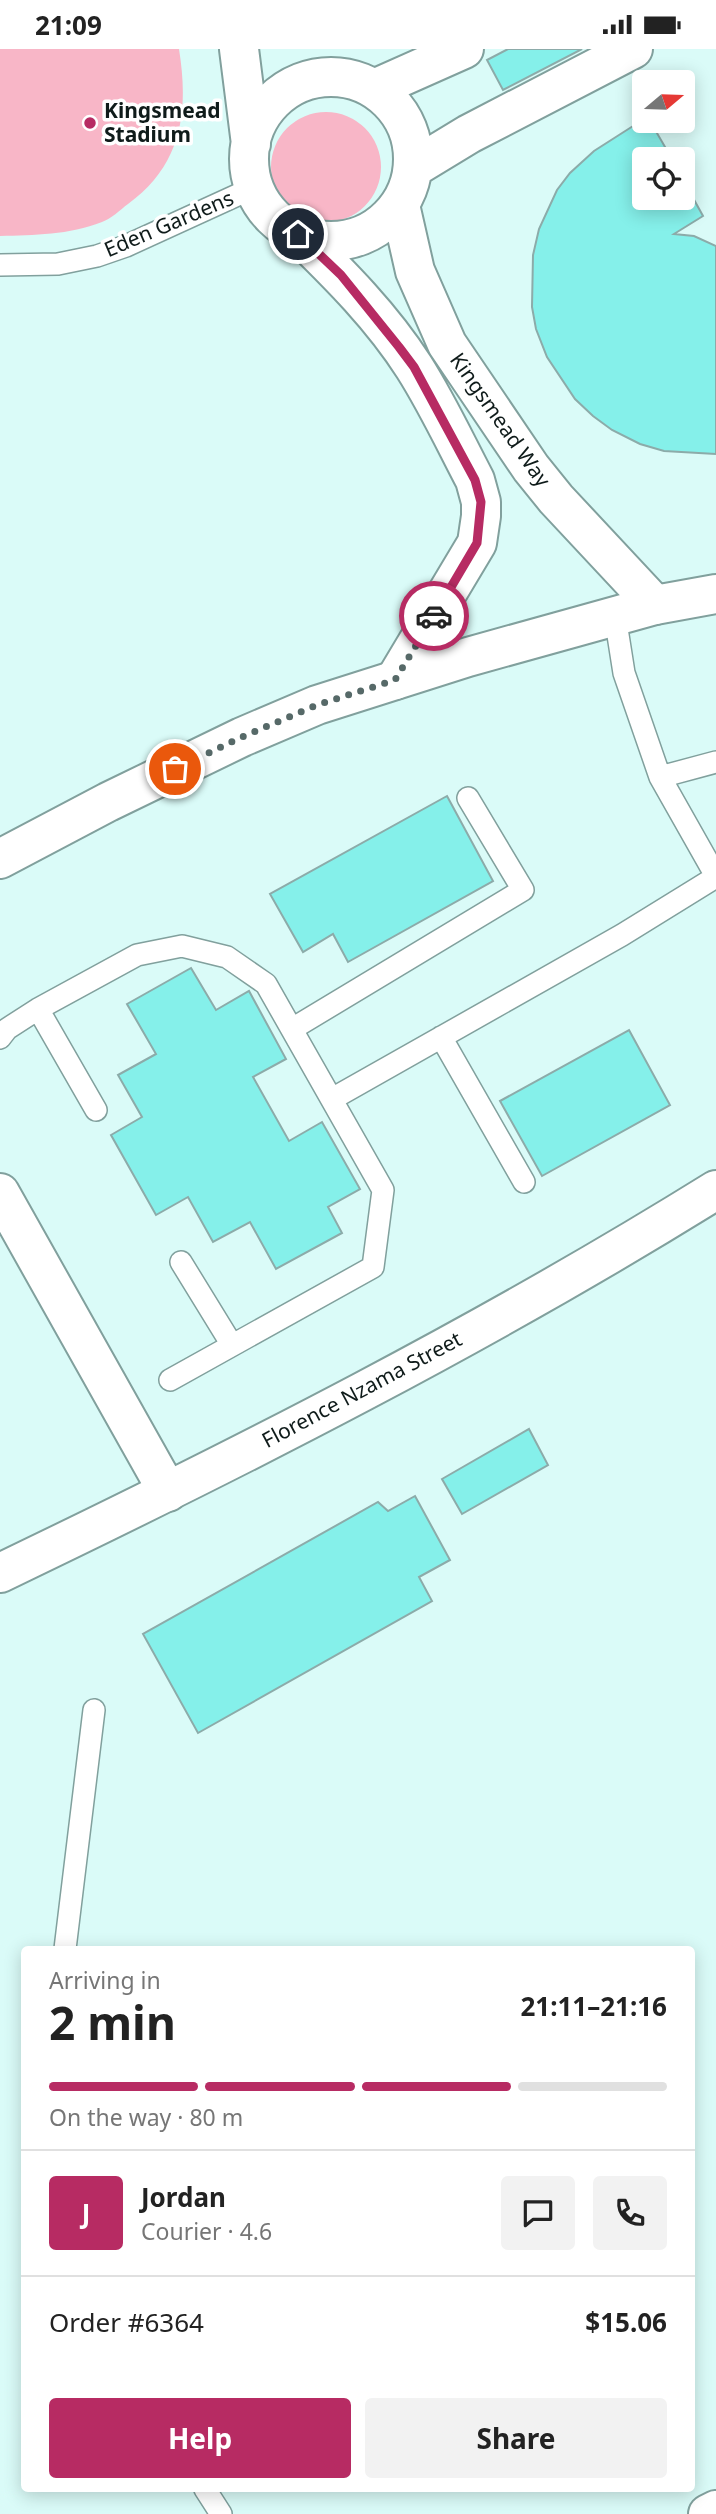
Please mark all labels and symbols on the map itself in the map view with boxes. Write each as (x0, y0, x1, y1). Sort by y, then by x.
north arrow (632, 70, 695, 133)
place label: Kingsmead Stadium (104, 96, 221, 148)
marker: Kingsmead Stadium (82, 115, 98, 131)
street label: Eden Gardens (100, 183, 238, 263)
pin (268, 204, 328, 264)
street label: Kingsmead Way (444, 347, 558, 492)
courier (399, 581, 469, 651)
pin (145, 739, 205, 799)
street label: Florence Nzama Street (257, 1324, 467, 1454)

